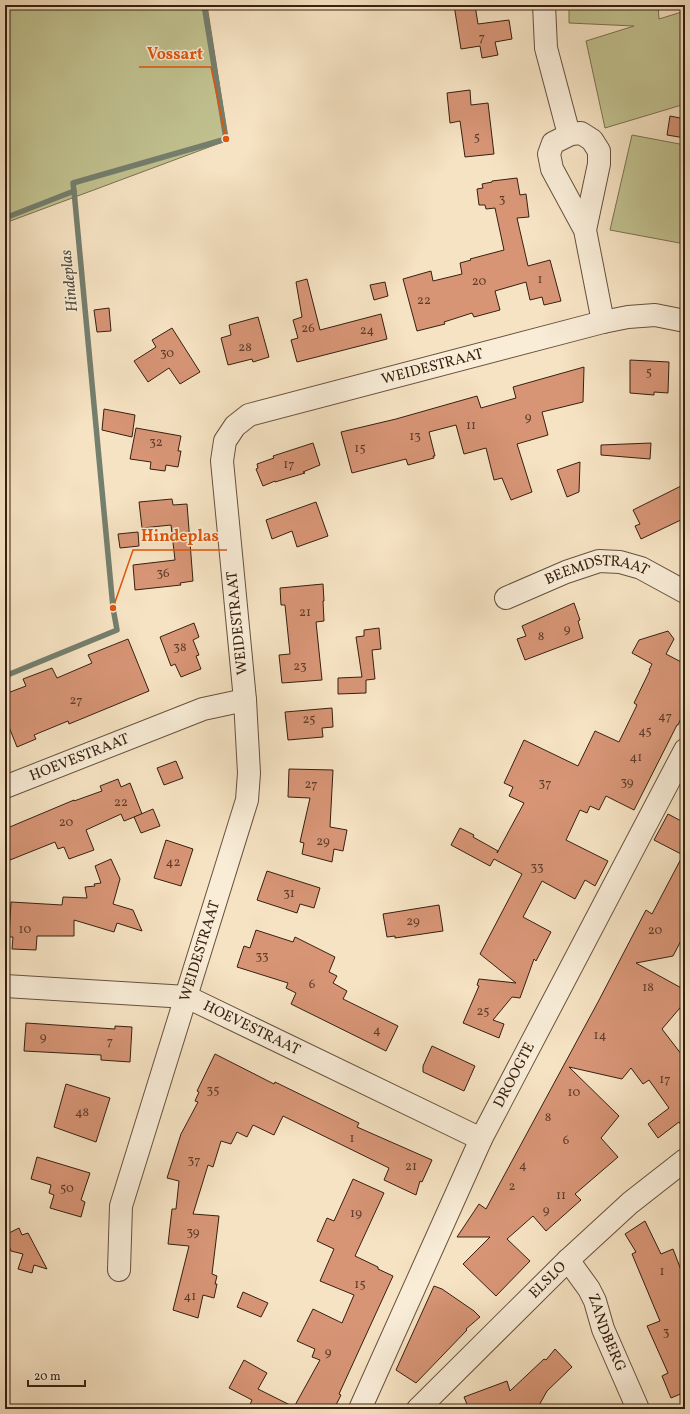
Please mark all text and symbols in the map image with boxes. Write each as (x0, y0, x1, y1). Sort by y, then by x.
house number: 7 (479, 29, 485, 47)
callout: Vossart (139, 39, 211, 67)
text: Vossart (147, 44, 203, 66)
house number: 5 (474, 129, 480, 147)
house number: 3 (499, 191, 506, 209)
water label: Hindeplas (56, 249, 84, 313)
house number: 1 (537, 271, 543, 289)
house number: 20 (472, 273, 487, 291)
house number: 22 (417, 292, 431, 310)
house number: 26 (301, 320, 315, 338)
house number: 24 (360, 322, 374, 340)
house number: 28 (238, 339, 252, 357)
street label: WEIDESTRAAT (379, 343, 486, 390)
house number: 30 (160, 345, 174, 363)
house number: 5 (646, 364, 652, 382)
house number: 9 (525, 409, 532, 427)
house number: 11 (466, 417, 476, 435)
house number: 13 (409, 428, 421, 446)
house number: 32 (149, 434, 163, 452)
house number: 15 (354, 440, 366, 458)
house number: 17 (283, 456, 295, 474)
callout: Hindeplas (133, 522, 227, 550)
text: Hindeplas (141, 526, 219, 548)
street label: BEEMDSTRAAT (542, 550, 653, 590)
house number: 36 (156, 565, 170, 583)
street label: WEIDESTRAAT (222, 570, 254, 676)
house number: 21 (299, 604, 311, 622)
house number: 9 (564, 621, 571, 639)
house number: 8 (538, 628, 544, 646)
house number: 38 (173, 639, 187, 657)
house number: 23 (293, 658, 307, 676)
house number: 27 (70, 692, 82, 710)
house number: 47 (658, 708, 672, 726)
house number: 25 (302, 711, 316, 729)
house number: 45 (638, 723, 652, 741)
street label: HOEVESTRAAT (27, 728, 133, 787)
house number: 41 (630, 749, 642, 767)
house number: 39 (620, 774, 634, 792)
house number: 37 (539, 775, 551, 793)
house number: 27 (305, 776, 317, 794)
house number: 22 (114, 794, 128, 812)
house number: 20 (59, 814, 74, 832)
house number: 29 (316, 833, 330, 851)
house number: 42 (166, 854, 180, 872)
house number: 33 (530, 859, 544, 877)
house number: 31 (283, 885, 295, 903)
street label: WEIDESTRAAT (175, 898, 226, 1004)
house number: 29 (406, 913, 420, 931)
house number: 10 (19, 921, 32, 939)
house number: 20 (648, 922, 663, 940)
house number: 33 (255, 948, 269, 966)
house number: 6 (309, 976, 316, 994)
house number: 18 (642, 979, 654, 997)
street label: HOEVESTRAAT (199, 996, 304, 1061)
house number: 25 (476, 1003, 490, 1021)
house number: 4 (373, 1022, 381, 1040)
house number: 14 (594, 1027, 607, 1045)
house number: 9 (40, 1029, 47, 1047)
house number: 7 (107, 1033, 113, 1051)
street label: DROOGTE (489, 1039, 540, 1111)
house number: 17 (659, 1071, 671, 1089)
house number: 35 (207, 1082, 219, 1100)
house number: 10 (568, 1084, 581, 1102)
house number: 48 (75, 1104, 89, 1122)
house number: 8 (545, 1109, 551, 1127)
house number: 1 (349, 1130, 355, 1148)
house number: 6 (563, 1132, 570, 1150)
house number: 37 (188, 1152, 200, 1170)
house number: 4 (519, 1157, 527, 1175)
house number: 21 (405, 1158, 417, 1176)
house number: 2 (509, 1178, 516, 1196)
house number: 50 (60, 1180, 74, 1198)
house number: 11 (556, 1187, 566, 1205)
house number: 9 (543, 1202, 550, 1220)
house number: 19 (350, 1205, 362, 1223)
house number: 39 (186, 1224, 200, 1242)
street label: ELSLO (524, 1257, 571, 1303)
house number: 1 (659, 1263, 665, 1281)
house number: 15 (354, 1276, 366, 1294)
house number: 41 (184, 1288, 196, 1306)
street label: ZANDBERG (582, 1290, 631, 1375)
house number: 3 (663, 1324, 670, 1342)
house number: 9 (325, 1344, 332, 1362)
scale bar (28, 1362, 85, 1388)
text: 20 m (34, 1369, 61, 1385)

